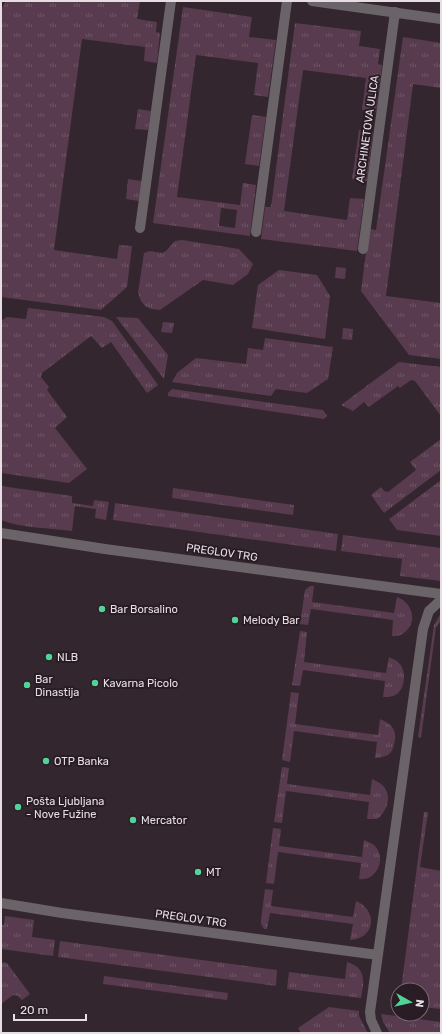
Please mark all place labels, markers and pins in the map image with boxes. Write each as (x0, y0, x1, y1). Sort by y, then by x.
place label: Bar Borsalino (110, 603, 178, 616)
marker: Bar Borsalino (97, 604, 107, 614)
place label: Melody Bar (243, 614, 300, 627)
marker: Melody Bar (230, 615, 240, 625)
place label: NLB (57, 651, 78, 664)
marker: NLB (44, 652, 54, 662)
place label: Bar Dinastija (35, 673, 79, 699)
place label: Kavarna Picolo (103, 677, 178, 690)
marker: Kavarna Picolo (90, 678, 100, 688)
marker: Bar Dinastija (22, 680, 32, 690)
place label: OTP Banka (54, 755, 109, 768)
marker: OTP Banka (41, 756, 51, 766)
place label: Pošta Ljubljana - Nove Fužine (26, 795, 104, 821)
marker: Pošta Ljubljana - Nove Fužine (13, 802, 23, 812)
place label: Mercator (141, 814, 188, 827)
marker: Mercator (128, 815, 138, 825)
place label: MT (206, 866, 222, 879)
marker: MT (193, 867, 203, 877)

